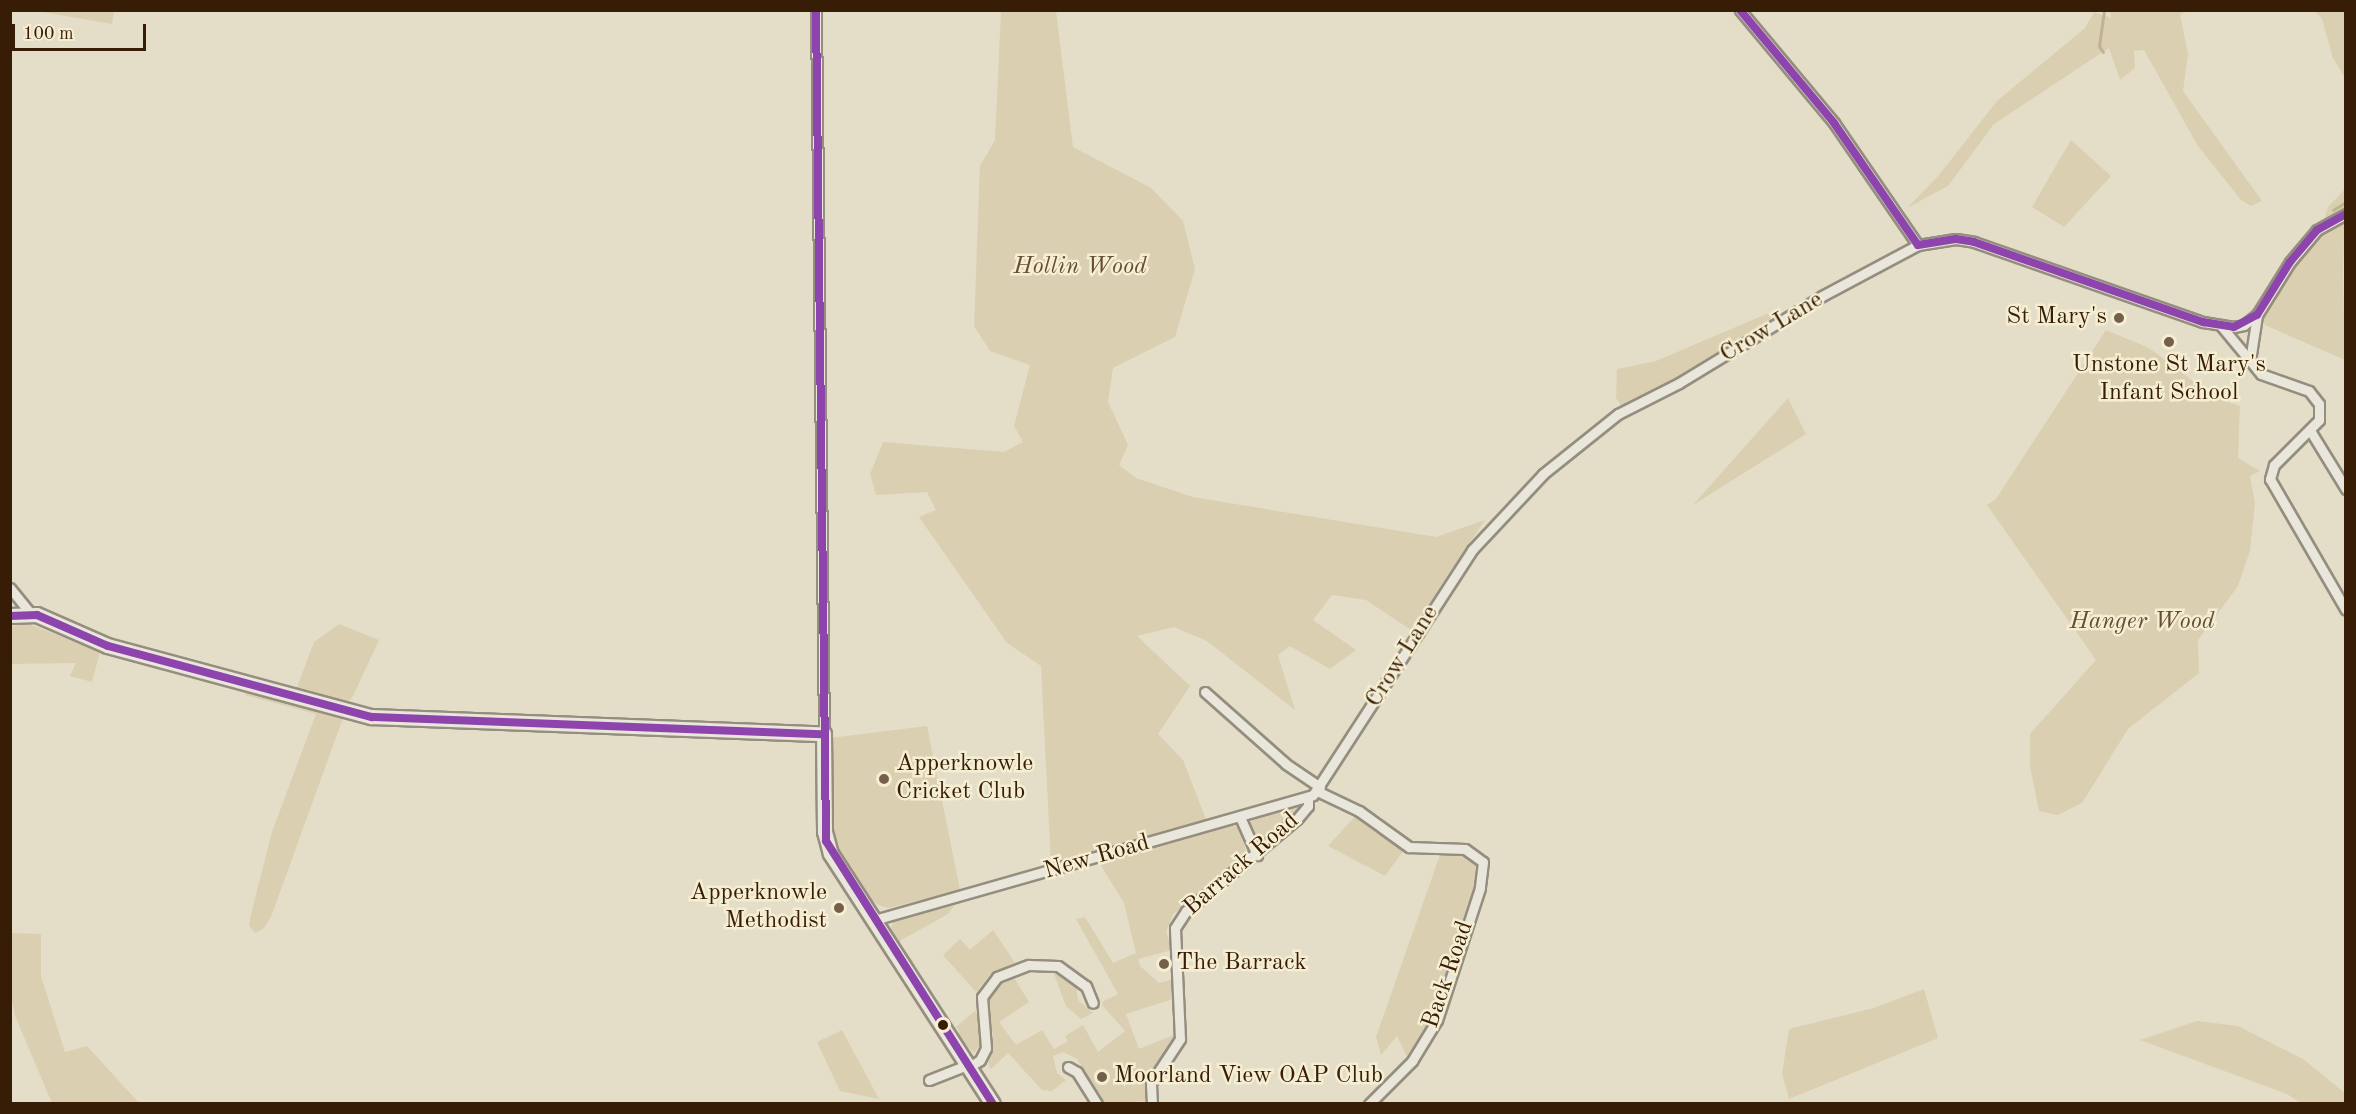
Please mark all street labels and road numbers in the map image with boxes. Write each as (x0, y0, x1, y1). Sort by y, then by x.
street label: Crow Lane (1715, 286, 1829, 370)
street label: Crow Lane (1360, 601, 1446, 713)
street label: Barrack Road (1179, 807, 1305, 923)
street label: New Road (1041, 829, 1153, 887)
street label: Back Road (1417, 918, 1481, 1032)

